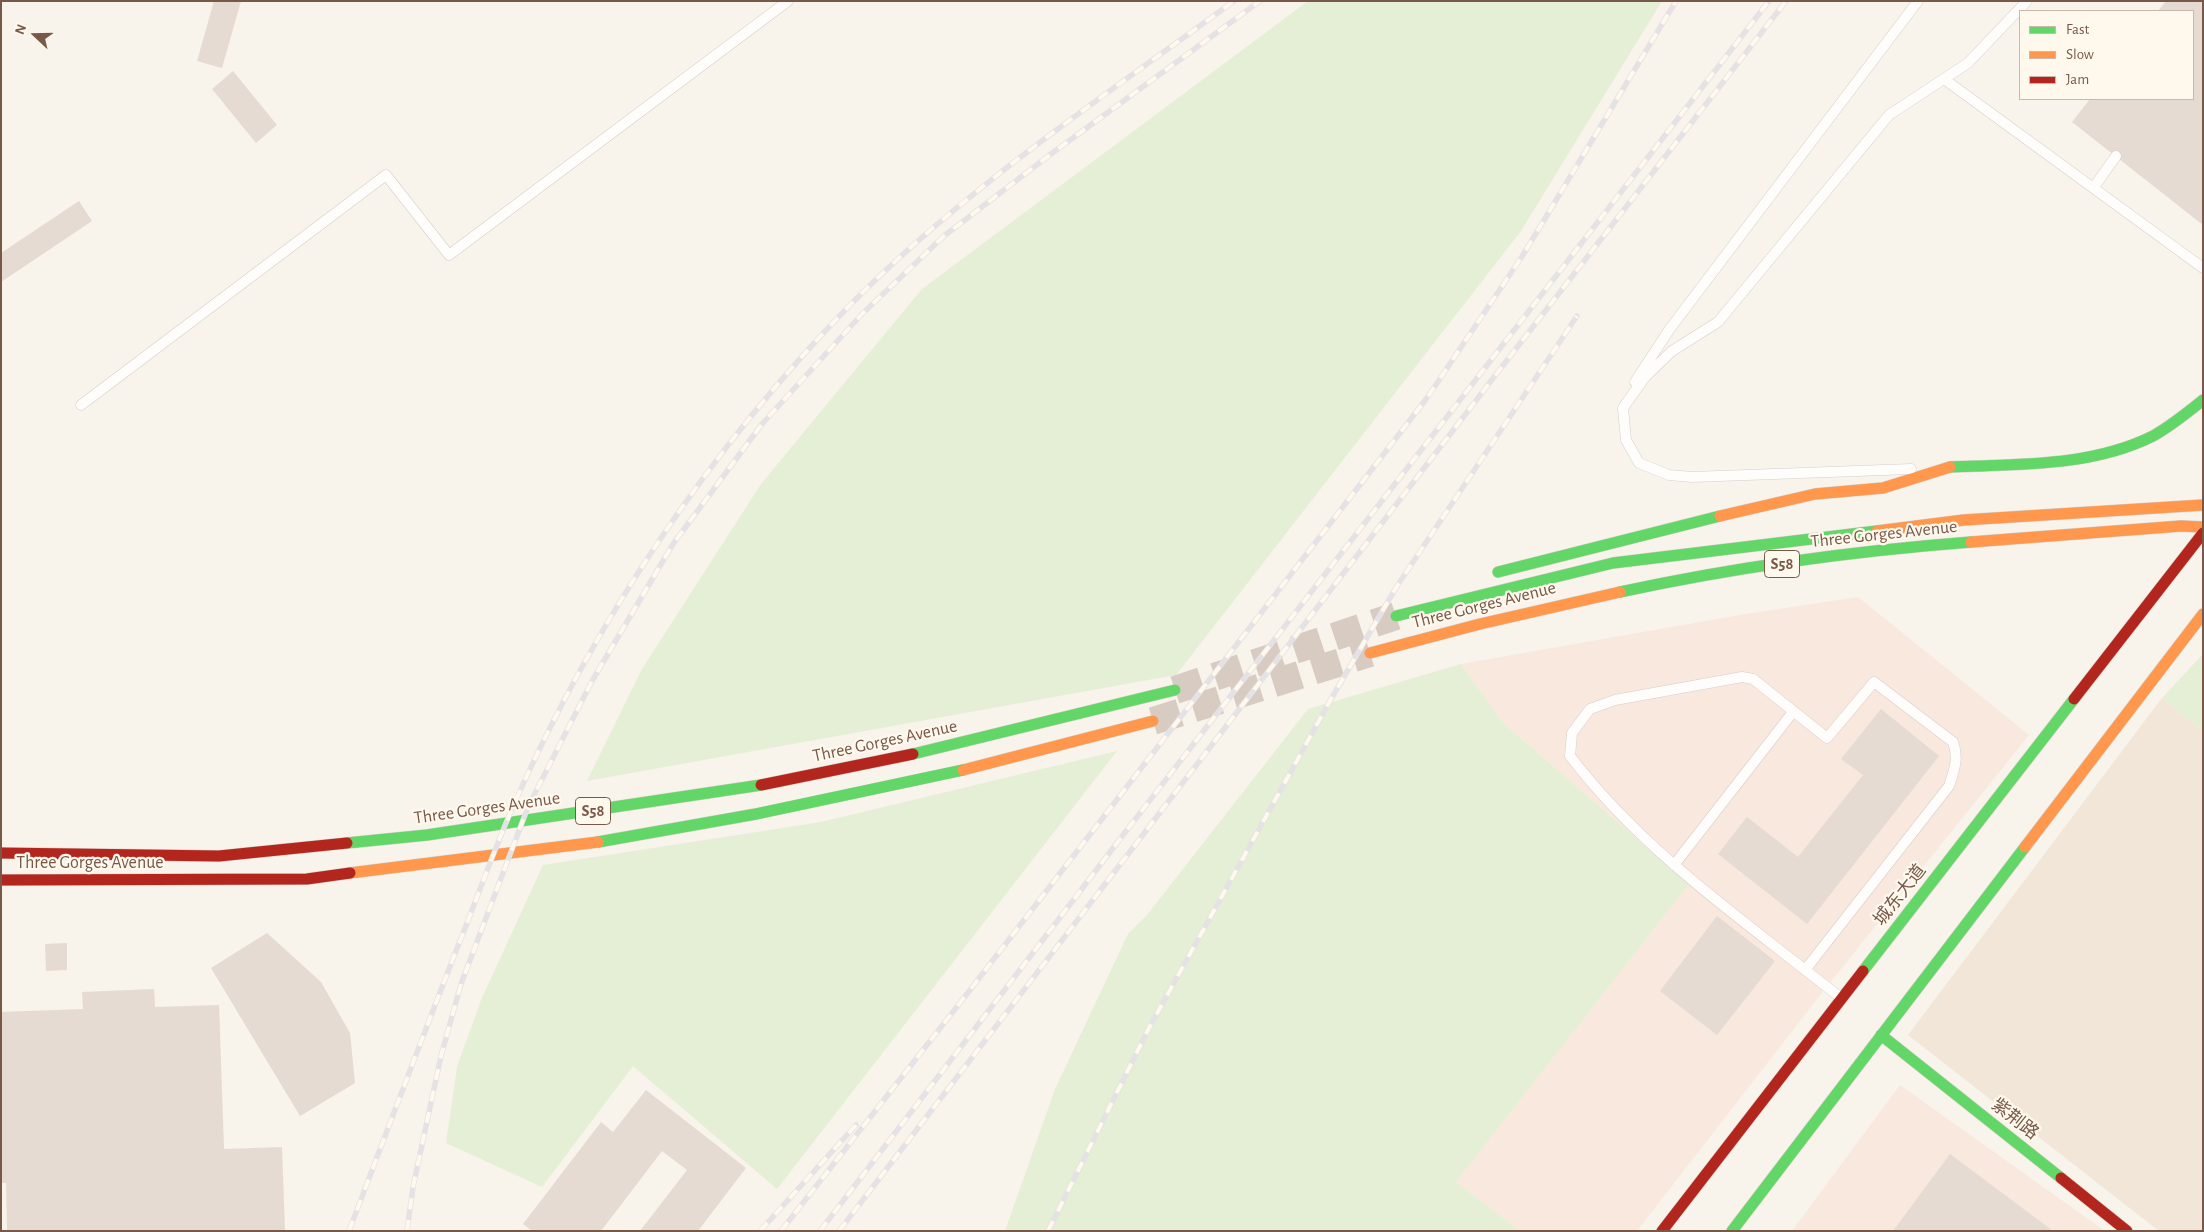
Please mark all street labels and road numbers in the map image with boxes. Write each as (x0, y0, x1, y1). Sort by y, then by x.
street label: Three Gorges Avenue (1810, 516, 1958, 552)
road number: S58 (1764, 550, 1800, 578)
street label: Three Gorges Avenue (1410, 577, 1558, 633)
street label: Three Gorges Avenue (811, 715, 959, 767)
street label: Three Gorges Avenue (413, 787, 561, 829)
road number: S58 (576, 798, 610, 824)
street label: Three Gorges Avenue (16, 852, 164, 874)
street label: 城东大道 (1869, 860, 1931, 930)
street label: 紫荆路 (1987, 1094, 2043, 1144)

